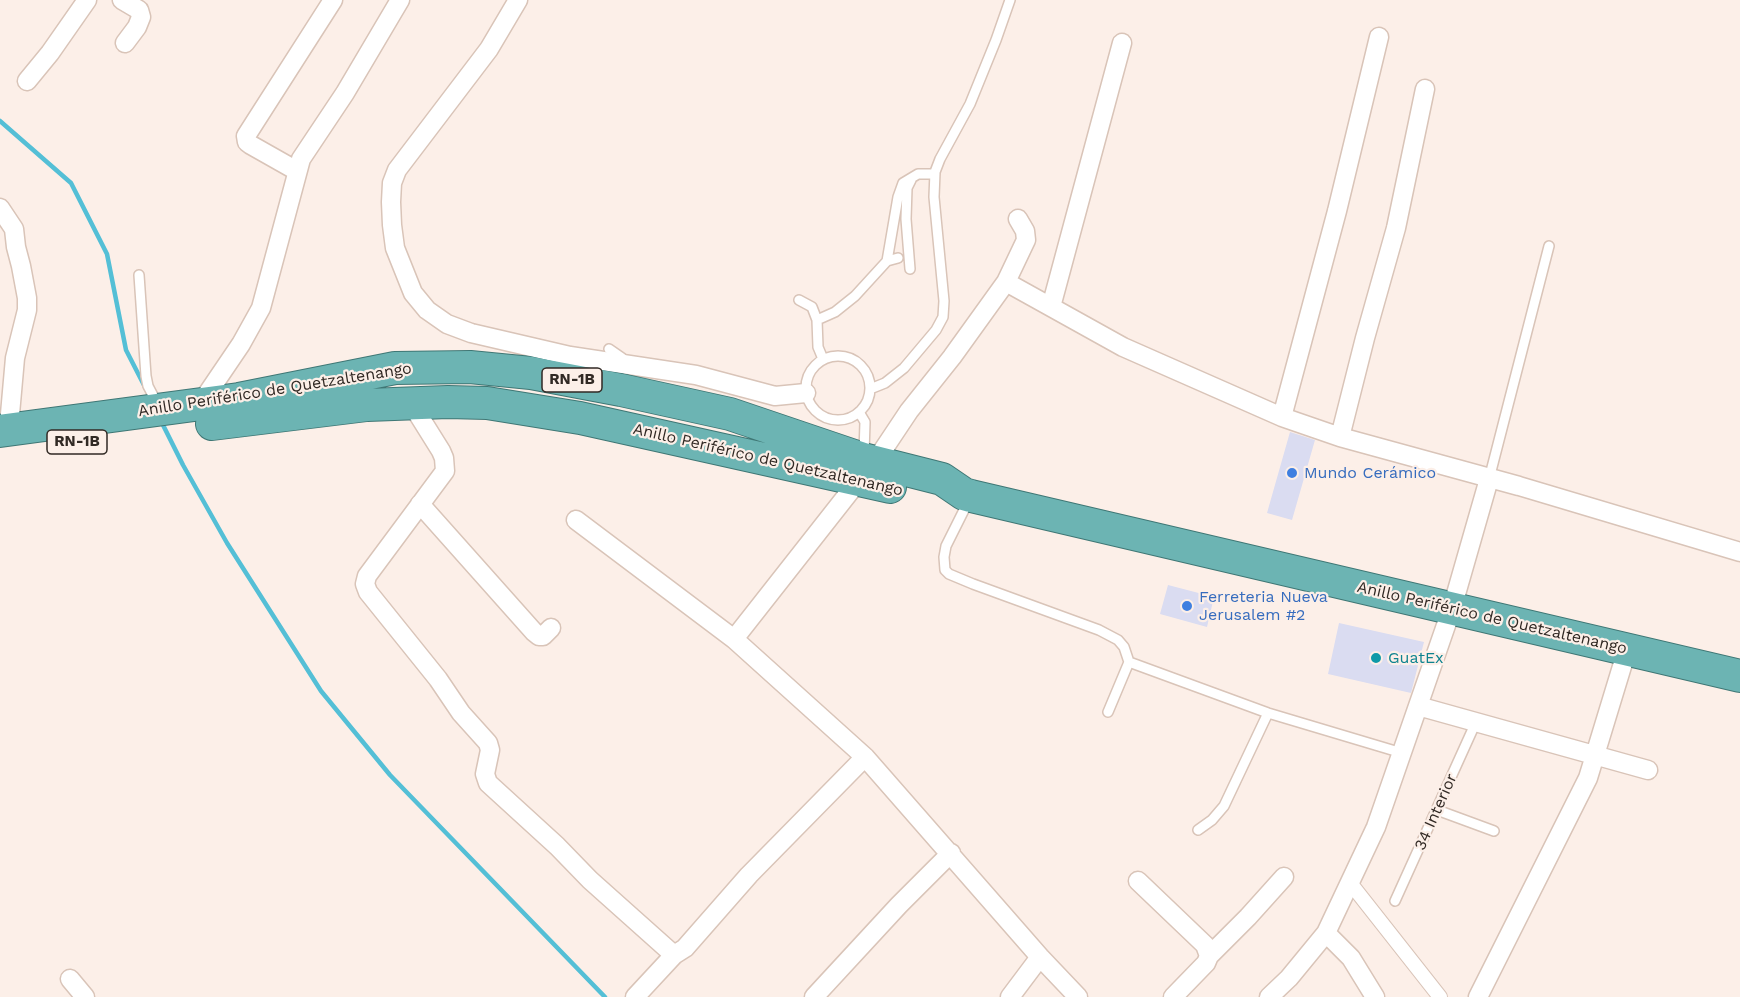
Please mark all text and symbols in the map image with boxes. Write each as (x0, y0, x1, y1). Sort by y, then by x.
street label: Anillo Periférico de Quetzaltenango (137, 359, 413, 421)
road number: RN-1B (542, 368, 602, 392)
street label: Anillo Periférico de Quetzaltenango (631, 420, 905, 500)
road number: RN-1B (47, 430, 107, 454)
place label: Mundo Cerámico (1304, 463, 1436, 483)
marker: Mundo Cerámico (1285, 466, 1299, 480)
street label: Anillo Periférico de Quetzaltenango (1355, 578, 1629, 658)
place label: Ferreteria Nueva Jerusalem #2 (1199, 587, 1328, 625)
marker: Ferreteria Nueva Jerusalem #2 (1180, 599, 1194, 613)
place label: GuatEx (1388, 648, 1444, 668)
marker: GuatEx (1369, 651, 1383, 665)
street label: 34 Interior (1411, 771, 1461, 853)

